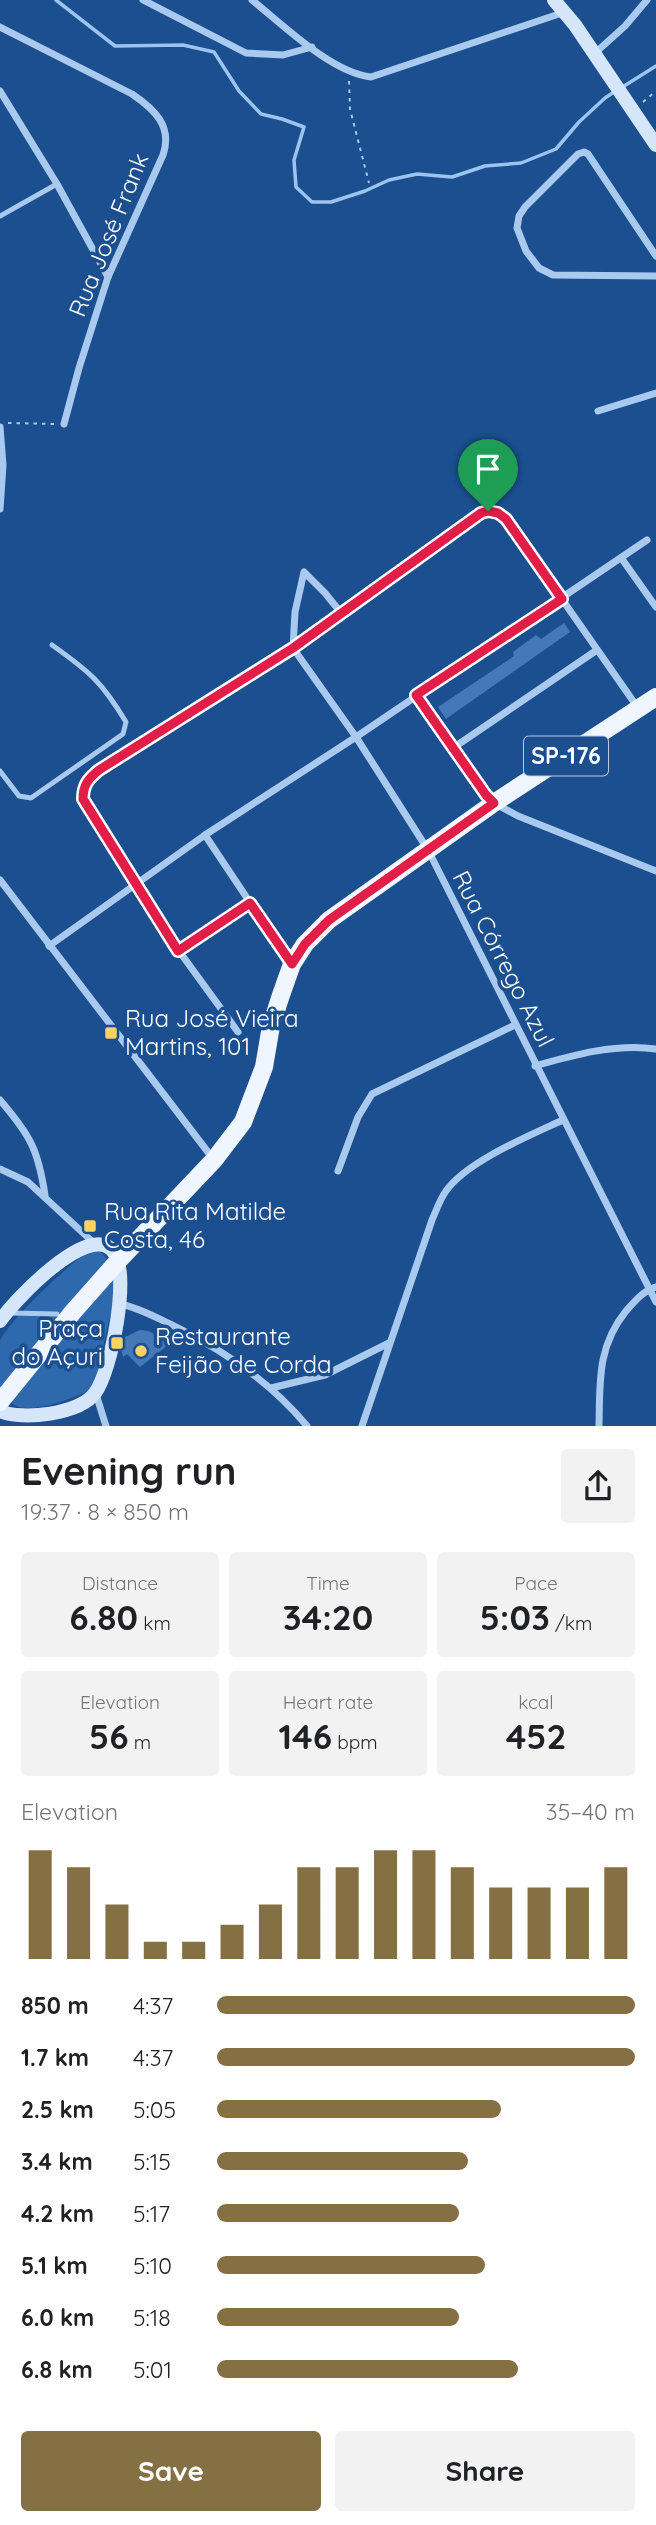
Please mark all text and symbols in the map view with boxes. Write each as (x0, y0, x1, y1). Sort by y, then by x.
street label: Rua José Frank (62, 148, 155, 321)
pin (458, 439, 518, 511)
icon: arrive (469, 450, 507, 488)
road number: SP-176 (524, 736, 608, 776)
street label: Rua Córrego Azul (447, 865, 561, 1052)
place label: Rua José Vieira Martins, 101 (125, 1003, 298, 1061)
marker: Rua José Vieira Martins, 101 (103, 1025, 119, 1041)
place label: Rua Rita Matilde Costa, 46 (104, 1196, 286, 1254)
marker: Rua Rita Matilde Costa, 46 (82, 1218, 98, 1234)
place label: Praça do Açuri (11, 1313, 103, 1371)
place label: Restaurante Feijão de Corda (155, 1321, 332, 1379)
marker: Praça do Açuri (109, 1335, 125, 1351)
marker: Restaurante Feijão de Corda (133, 1343, 149, 1359)
text: Evening run (21, 1447, 236, 1495)
button: share (561, 1449, 635, 1523)
text: 19:37 · 8 × 850 m (21, 1497, 189, 1526)
text: Distance (82, 1571, 158, 1595)
text: Time (306, 1571, 350, 1595)
text: Pace (514, 1571, 558, 1595)
text: 6.80 (69, 1595, 138, 1639)
text: 34:20 (283, 1595, 373, 1639)
text: 5:03 (480, 1595, 550, 1639)
text: km (138, 1611, 171, 1635)
text: /km (550, 1611, 592, 1635)
text: Elevation (80, 1690, 160, 1714)
text: Heart rate (283, 1690, 373, 1714)
text: kcal (518, 1690, 554, 1714)
text: 56 (89, 1714, 129, 1758)
text: 146 (278, 1714, 332, 1758)
text: 452 (506, 1714, 566, 1758)
text: m (129, 1730, 151, 1754)
text: bpm (332, 1730, 378, 1754)
text: Elevation (21, 1797, 118, 1826)
text: 35–40 m (546, 1797, 635, 1826)
text: 850 m (21, 1991, 89, 2020)
text: 4:37 (133, 1991, 173, 2020)
text: 1.7 km (21, 2043, 89, 2072)
text: 4:37 (133, 2043, 173, 2072)
text: 2.5 km (21, 2095, 94, 2124)
text: 5:05 (133, 2095, 176, 2124)
text: 3.4 km (21, 2147, 93, 2176)
text: 5:15 (133, 2147, 171, 2176)
text: 4.2 km (21, 2199, 94, 2228)
text: 5:17 (133, 2199, 170, 2228)
text: 5.1 km (21, 2251, 88, 2280)
text: 5:10 (133, 2251, 172, 2280)
text: 6.0 km (21, 2303, 94, 2332)
text: 5:18 (133, 2303, 171, 2332)
text: 6.8 km (21, 2355, 93, 2384)
text: 5:01 (133, 2355, 172, 2384)
button: Save (21, 2431, 321, 2511)
button: Share (335, 2431, 635, 2511)

